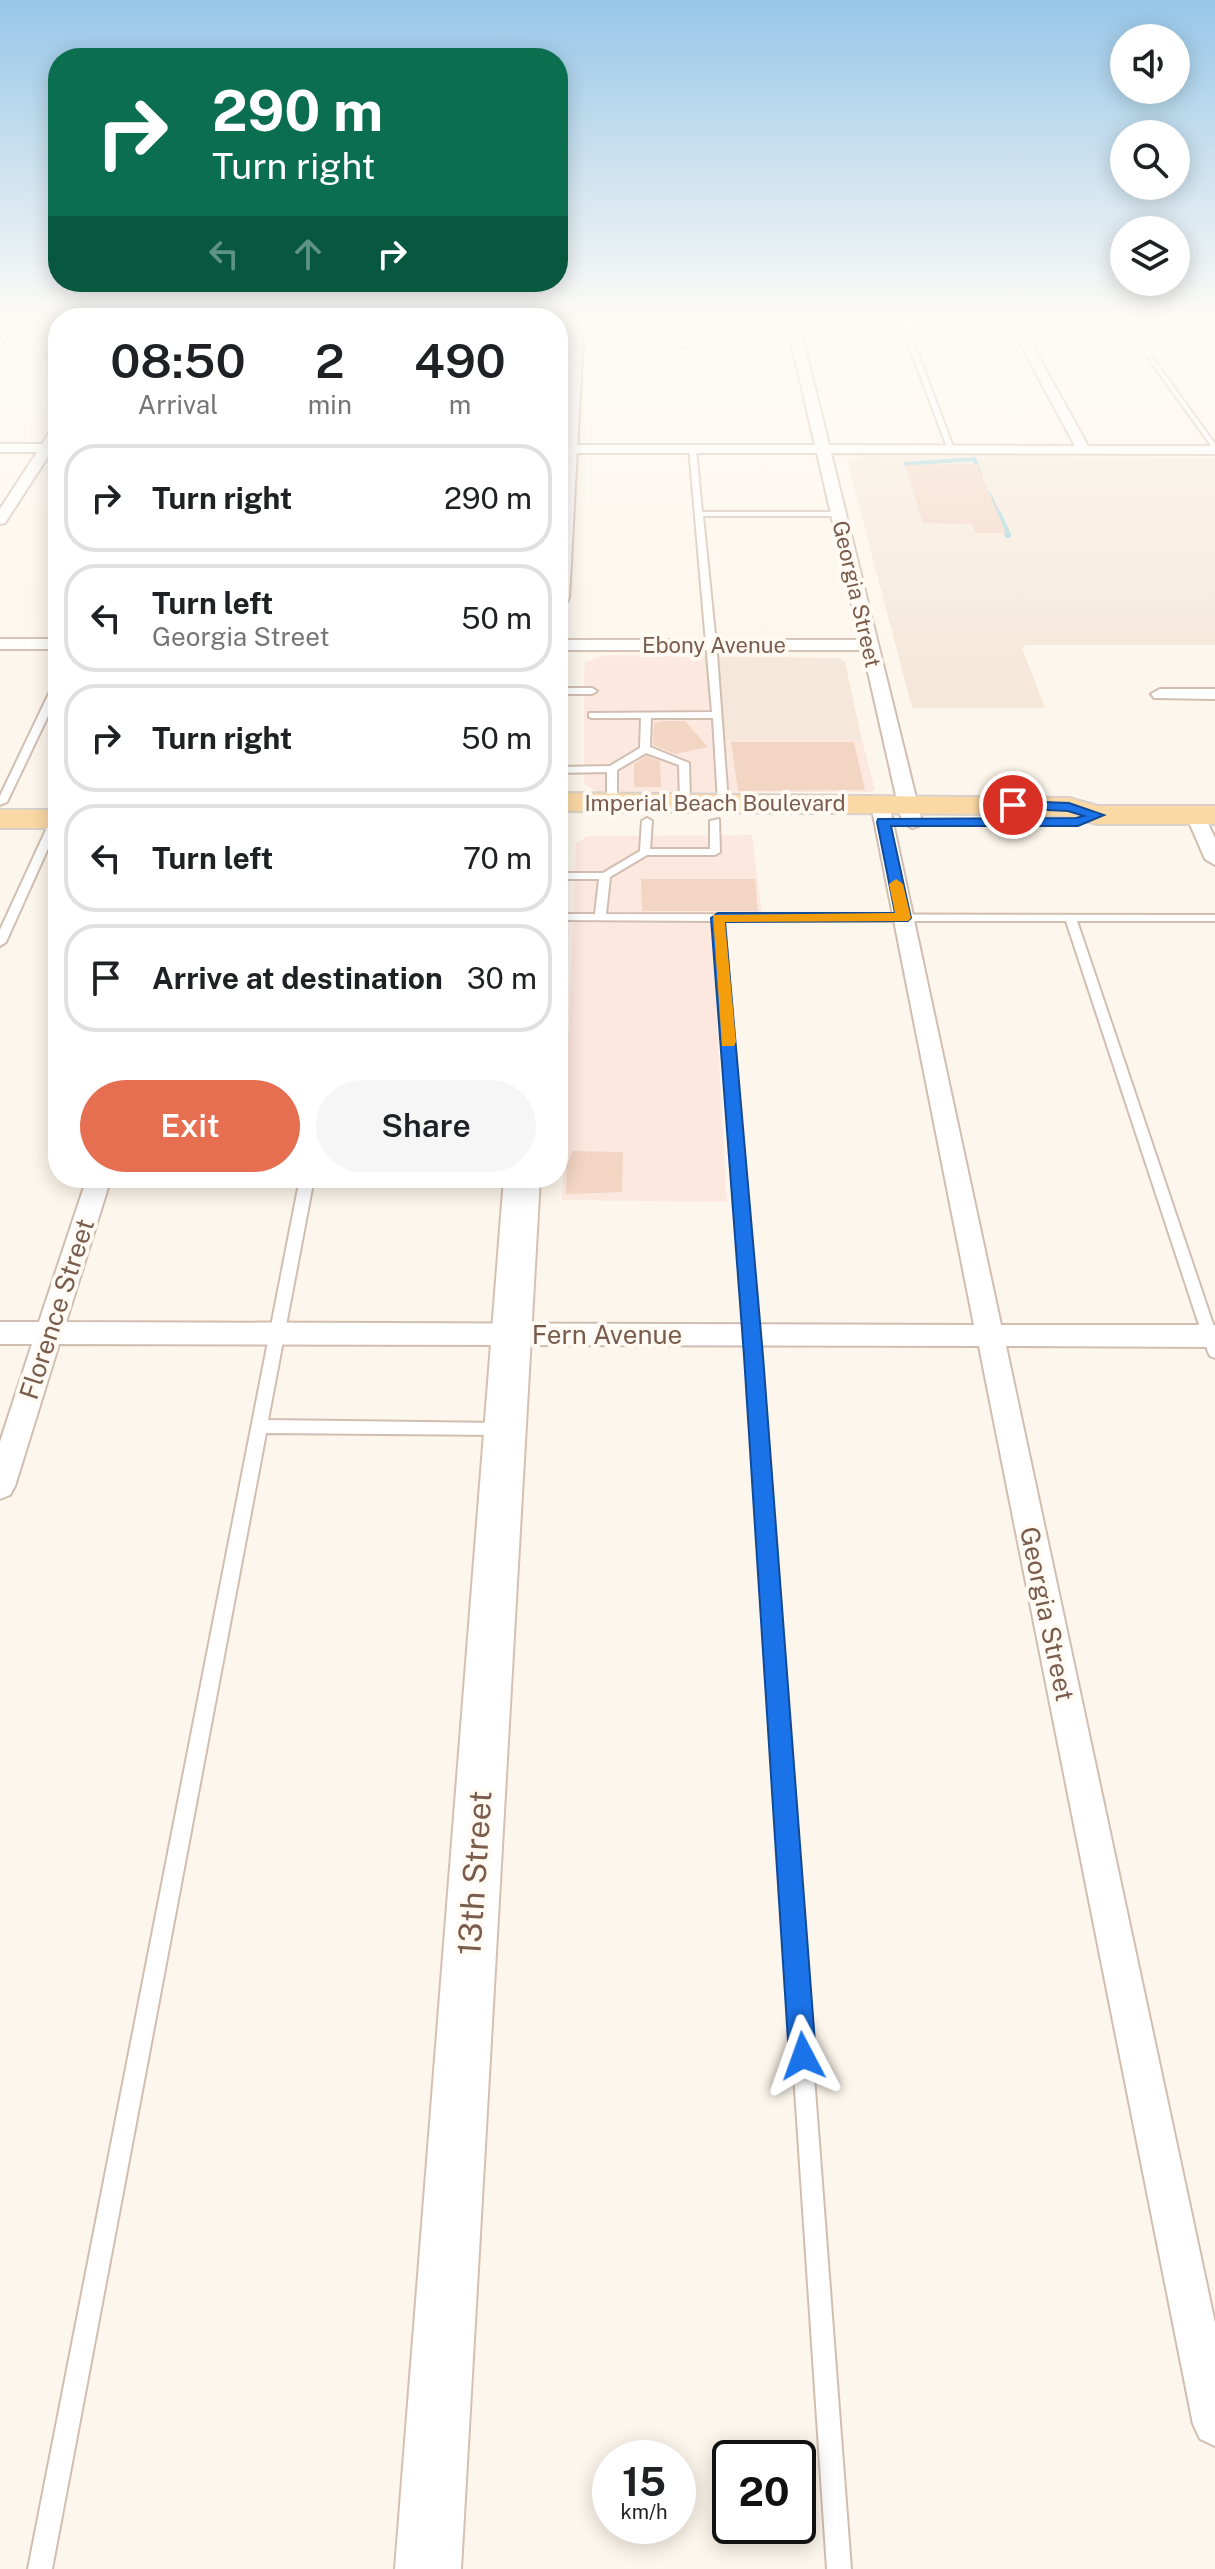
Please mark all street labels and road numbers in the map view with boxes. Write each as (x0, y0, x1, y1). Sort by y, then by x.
street label: Georgia Street (827, 518, 887, 670)
street label: Ebony Avenue (642, 632, 786, 658)
street label: Imperial Beach Boulevard (584, 790, 846, 816)
street label: Florence Street (13, 1215, 100, 1403)
street label: Fern Avenue (532, 1319, 682, 1350)
street label: Georgia Street (1014, 1524, 1081, 1704)
street label: 13th Street (450, 1789, 499, 1957)

